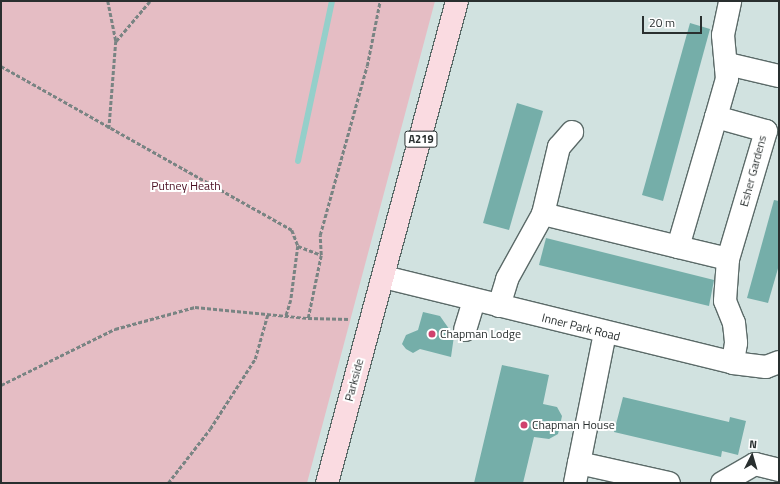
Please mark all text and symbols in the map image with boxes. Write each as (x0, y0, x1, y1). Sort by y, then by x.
scale bar (644, 8, 704, 34)
text: 20 m (649, 13, 675, 32)
road number: A219 (404, 130, 438, 148)
street label: Esher Gardens (737, 134, 769, 208)
park label: Putney Heath (151, 179, 221, 193)
street label: Inner Park Road (540, 310, 622, 344)
place label: Chapman Lodge (440, 327, 521, 341)
marker: Chapman Lodge (427, 329, 437, 339)
street label: Parkside (341, 357, 367, 403)
place label: Chapman House (532, 418, 615, 432)
marker: Chapman House (519, 420, 529, 430)
north arrow (732, 436, 772, 476)
text: N (749, 436, 758, 452)

